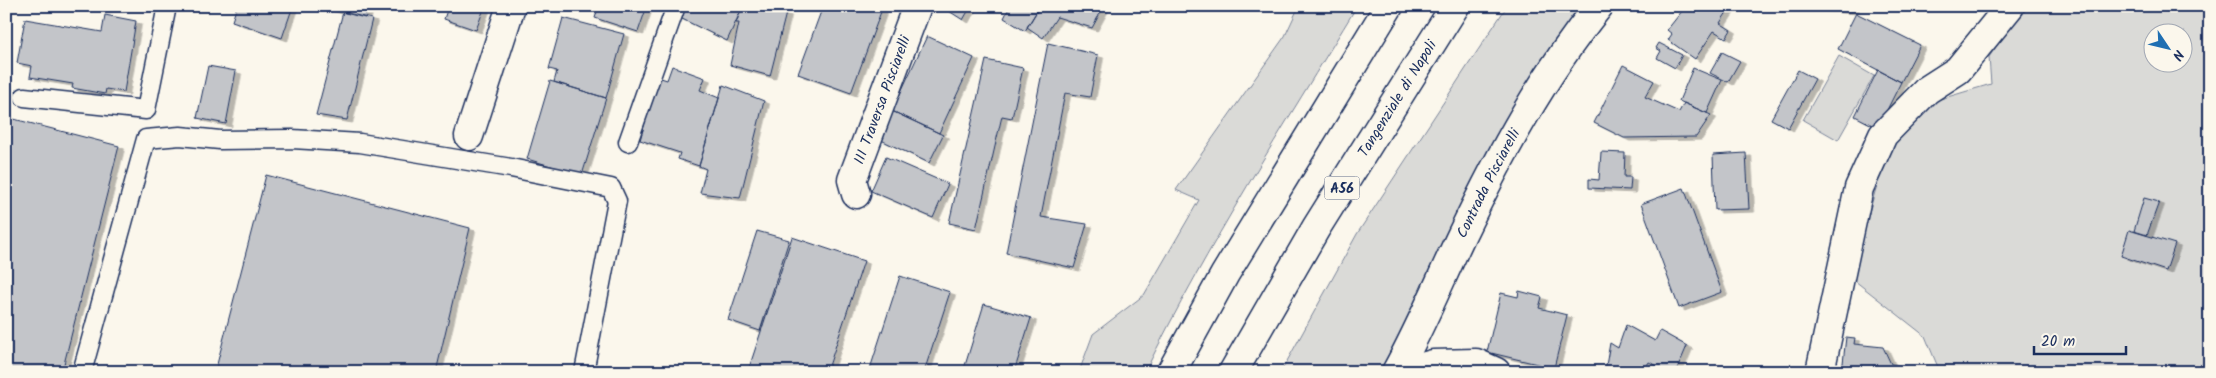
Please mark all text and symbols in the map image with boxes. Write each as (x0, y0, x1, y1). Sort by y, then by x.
north arrow (2144, 22, 2194, 72)
street label: III Traversa Pisciarelli (848, 31, 918, 168)
street label: Tangenziale di Napoli (1352, 35, 1444, 162)
text: N (2166, 45, 2189, 65)
street label: Contrada Pisciarelli (1451, 123, 1528, 242)
road number: A56 (1324, 177, 1360, 200)
scale bar (2034, 323, 2126, 355)
text: 20 m (2041, 330, 2075, 354)

